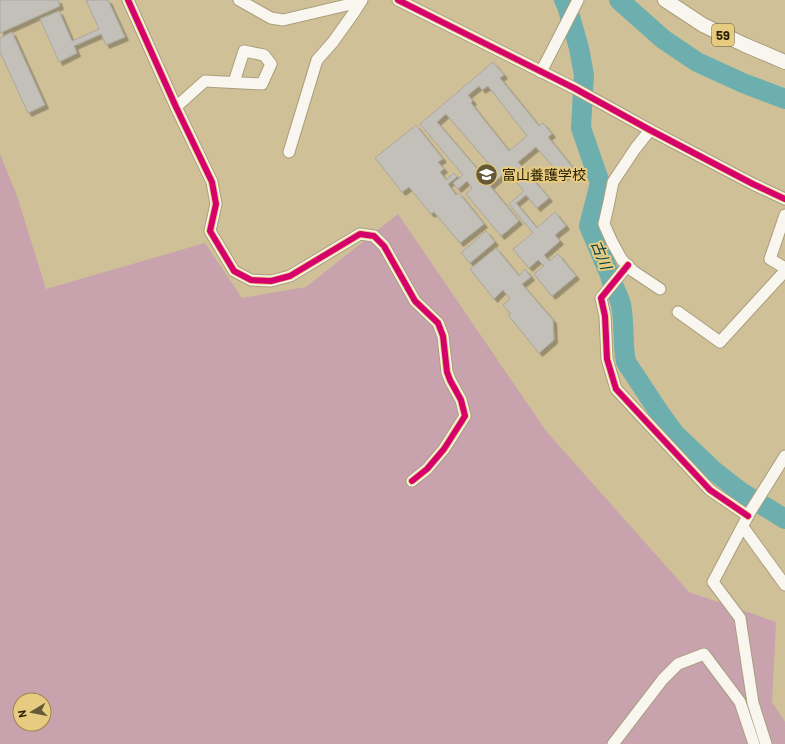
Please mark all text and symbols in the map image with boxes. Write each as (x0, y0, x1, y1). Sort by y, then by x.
road number: 59 (712, 24, 734, 46)
school or university icon: 富山養護学校 (473, 162, 499, 188)
place label: 富山養護学校 (502, 166, 586, 183)
water label: 古川 (588, 237, 617, 274)
north arrow (12, 692, 52, 732)
text: N (15, 709, 29, 719)

